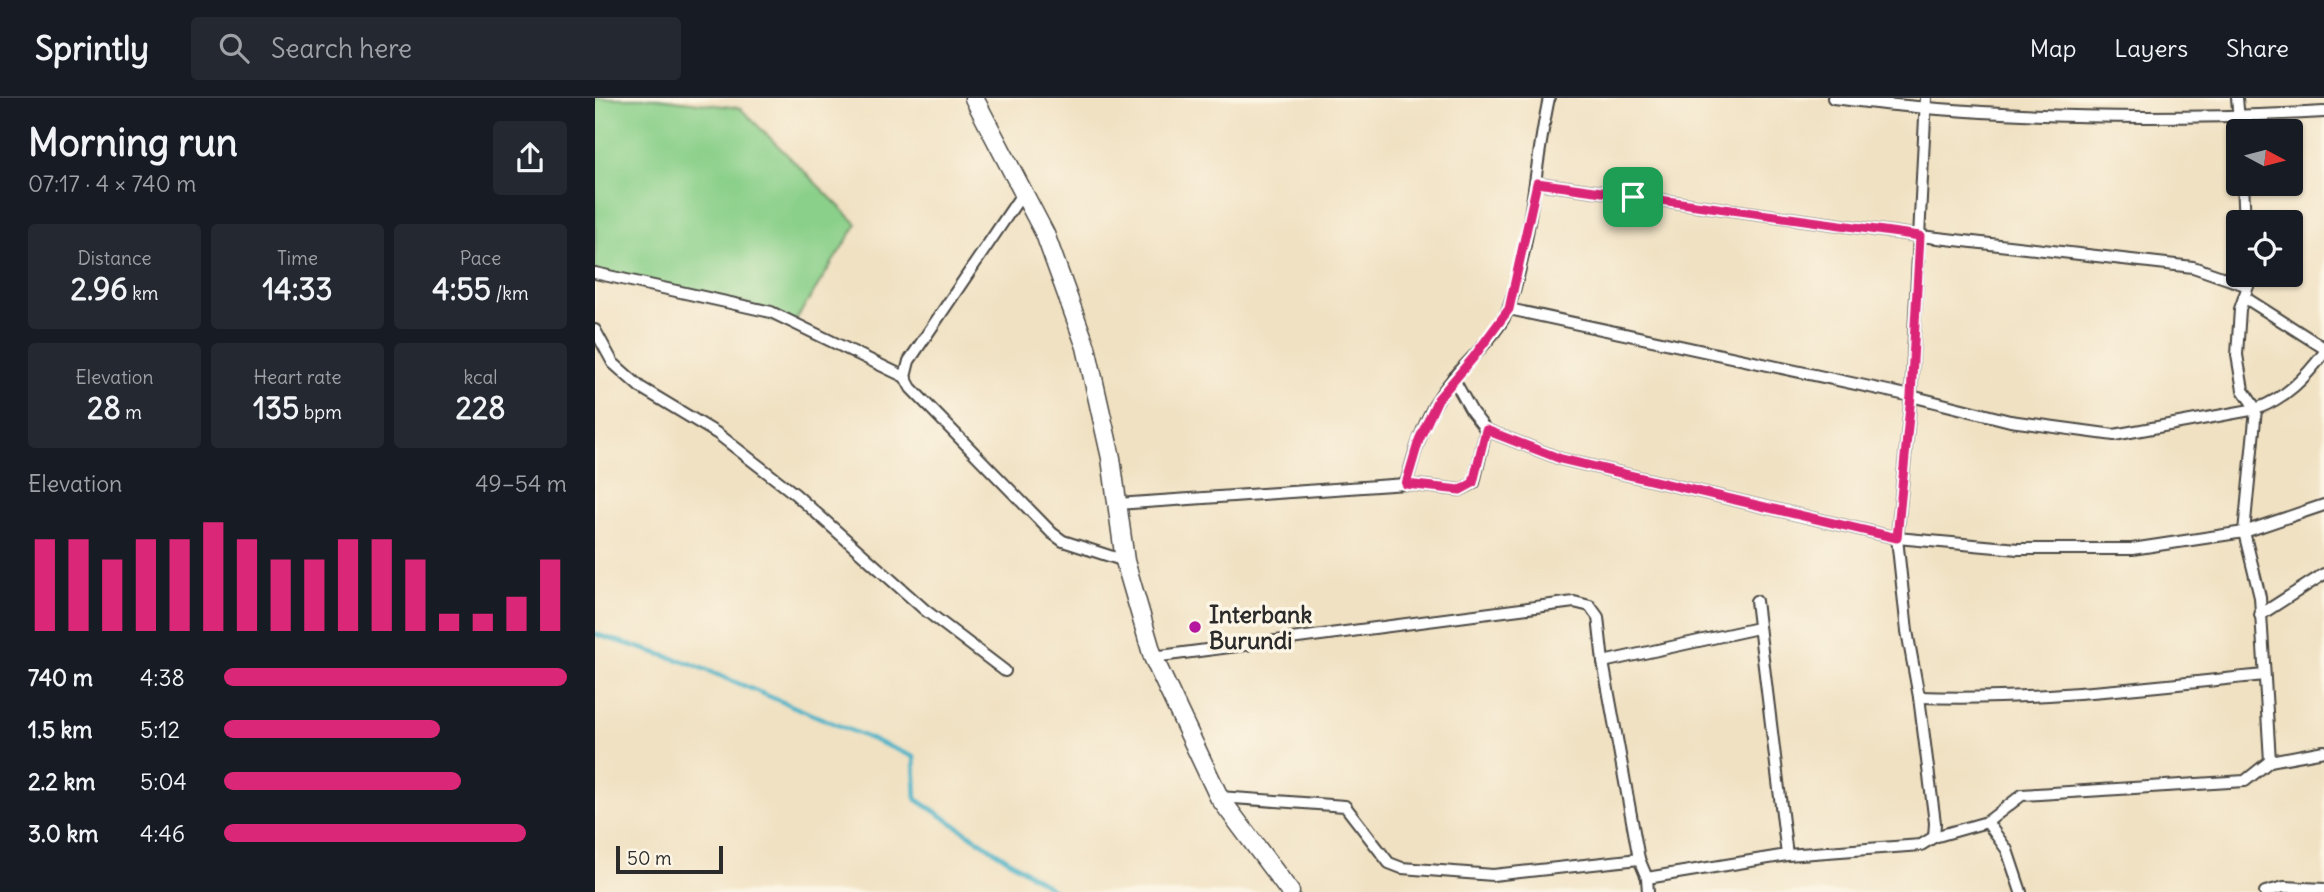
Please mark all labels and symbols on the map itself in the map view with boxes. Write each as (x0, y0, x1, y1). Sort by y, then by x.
north arrow (2226, 119, 2303, 196)
pin (1603, 167, 1663, 227)
place label: Interbank Burundi (1209, 600, 1312, 655)
marker: Interbank Burundi (1187, 619, 1203, 635)
scale bar (616, 843, 723, 875)

